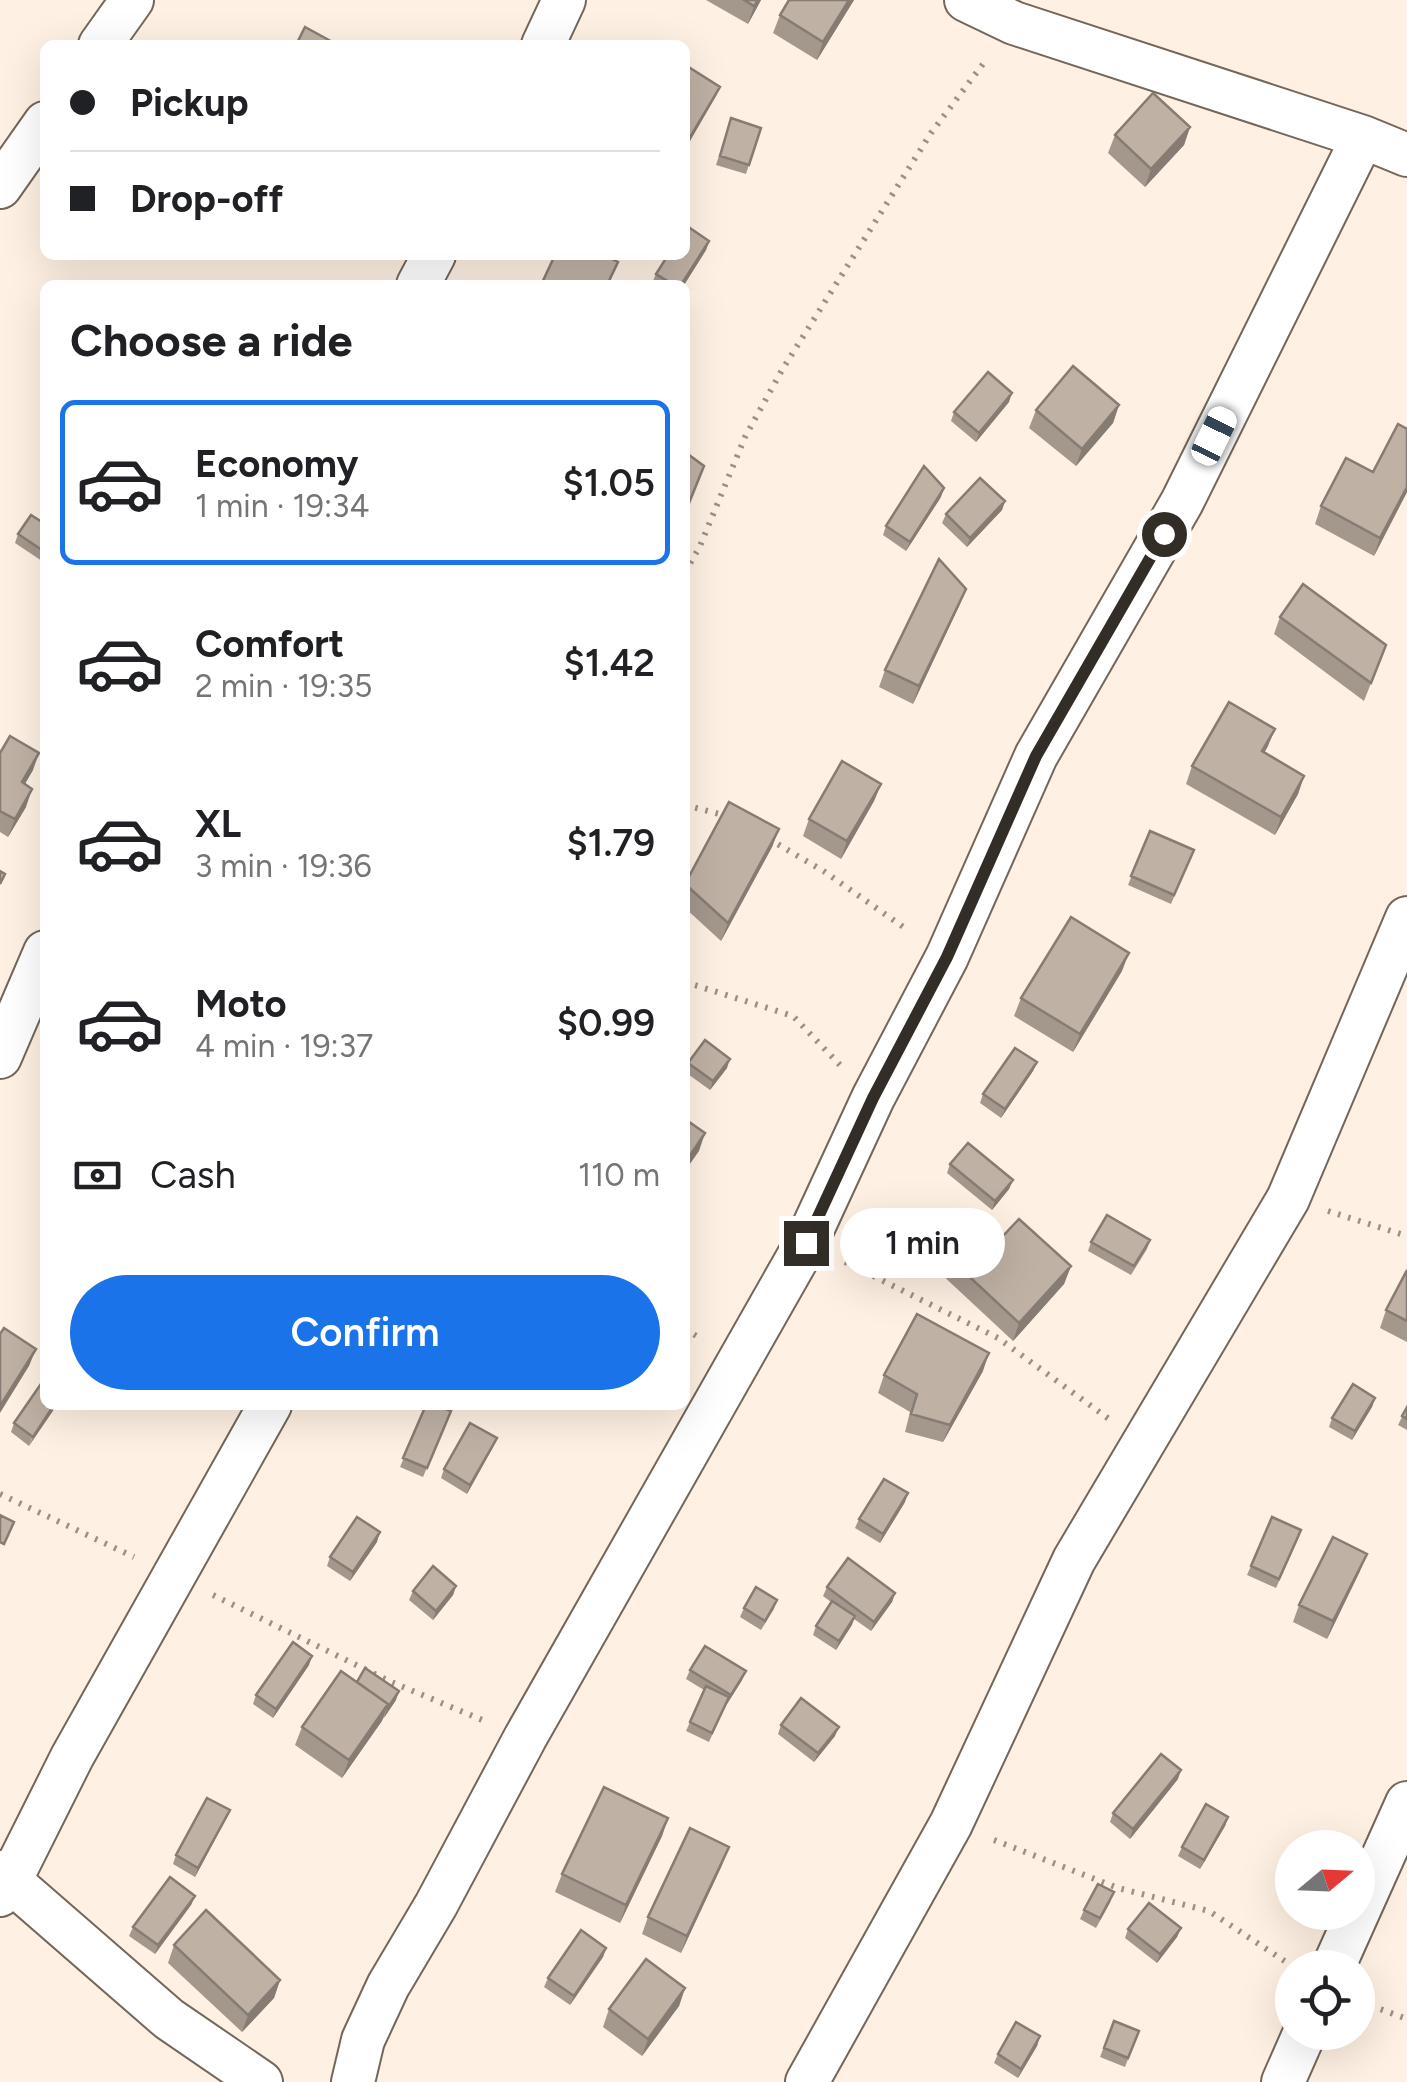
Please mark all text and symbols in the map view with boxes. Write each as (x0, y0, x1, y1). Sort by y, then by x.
text: Pickup (130, 80, 248, 126)
text: Drop-off (130, 176, 283, 222)
text: Choose a ride (70, 313, 352, 367)
car (1187, 402, 1241, 470)
icon: car (75, 438, 165, 528)
text: Economy (195, 441, 358, 487)
text: $1.05 (563, 460, 655, 506)
text: 1 min · 19:34 (195, 487, 369, 525)
route start (1142, 512, 1187, 557)
icon: car (75, 618, 165, 708)
text: Comfort (195, 621, 344, 667)
text: $1.42 (563, 640, 655, 686)
text: 2 min · 19:35 (195, 667, 372, 705)
icon: car (75, 798, 165, 888)
text: XL (195, 801, 241, 847)
text: $1.79 (566, 820, 655, 866)
text: 3 min · 19:36 (195, 847, 372, 885)
icon: car (75, 978, 165, 1068)
text: Moto (195, 981, 287, 1027)
text: $0.99 (557, 1000, 655, 1046)
text: 4 min · 19:37 (195, 1027, 373, 1065)
icon: cash (70, 1148, 125, 1203)
text: Cash (150, 1152, 236, 1198)
text: 110 m (578, 1156, 660, 1194)
callout: 1 min (841, 1208, 1006, 1278)
route end (784, 1221, 829, 1266)
text: 1 min (885, 1224, 960, 1262)
button: Confirm (70, 1275, 660, 1390)
north arrow (1275, 1830, 1375, 1930)
map controls (1275, 1830, 1375, 2050)
button: locate (1275, 1950, 1375, 2050)

